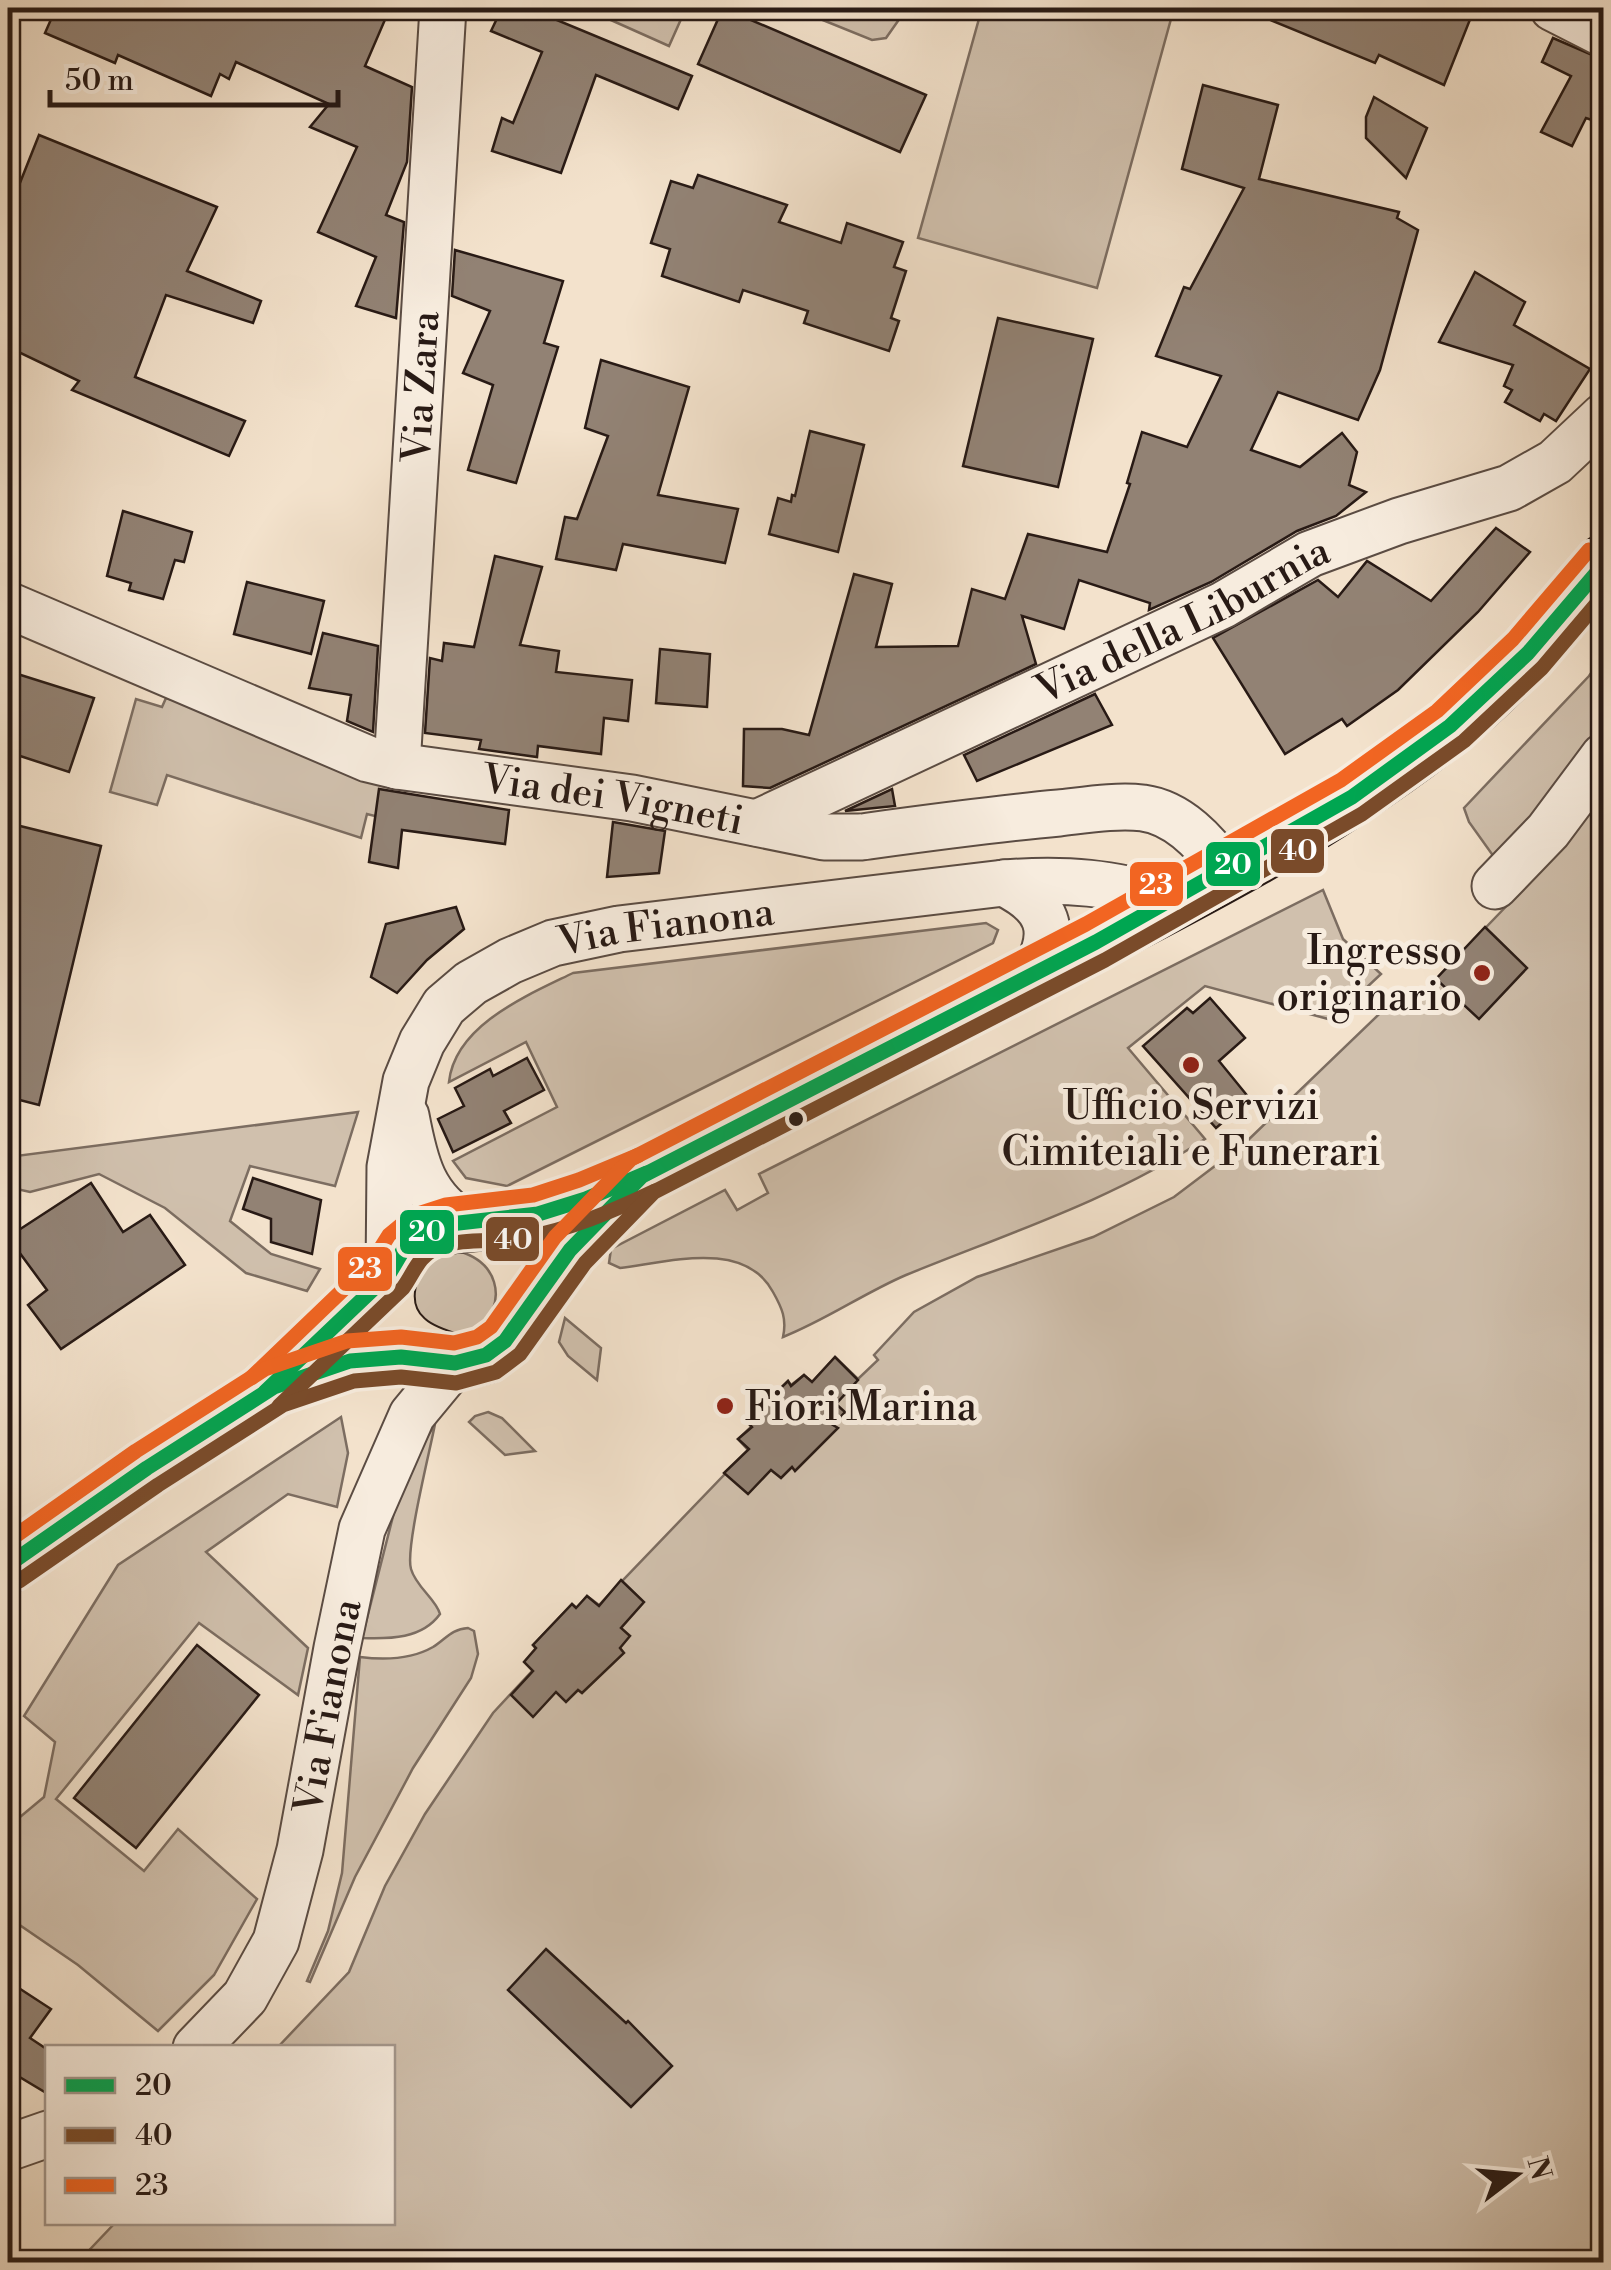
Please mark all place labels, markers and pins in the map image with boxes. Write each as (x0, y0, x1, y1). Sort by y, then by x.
place label: Ingresso originario (1276, 927, 1462, 1024)
marker: Ingresso originario (1471, 962, 1493, 984)
marker: Ufficio Servizi Cimiteiali e Funerari (1180, 1054, 1202, 1076)
place label: Ufficio Servizi Cimiteiali e Funerari (1001, 1082, 1381, 1178)
unlabelled marker (786, 1109, 806, 1129)
place label: Fiori Marina (745, 1383, 978, 1433)
marker: Fiori Marina (714, 1395, 736, 1417)

